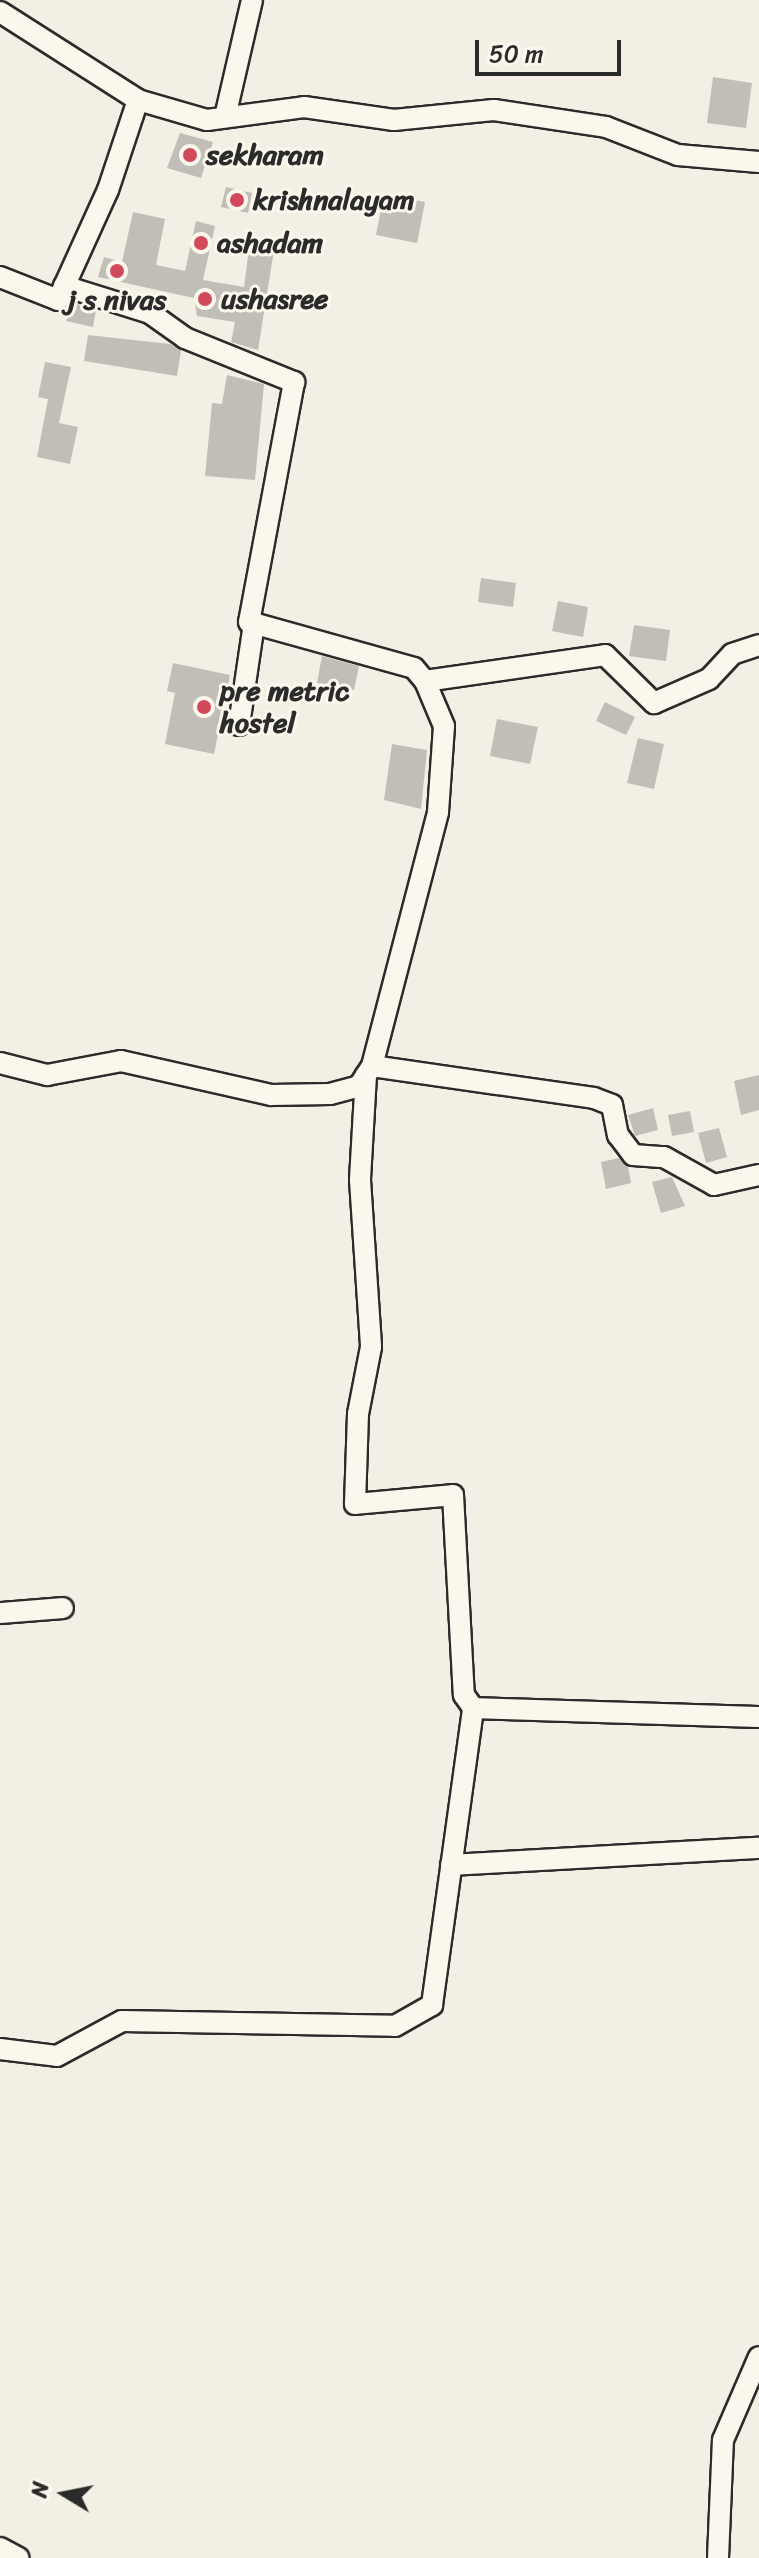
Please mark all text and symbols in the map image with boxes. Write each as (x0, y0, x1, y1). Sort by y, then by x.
scale bar (479, 24, 625, 74)
text: 50 m (489, 33, 544, 75)
place label: sekharam (206, 138, 324, 172)
marker: sekharam (181, 146, 199, 164)
place label: krishnalayam (253, 183, 415, 217)
marker: krishnalayam (228, 191, 246, 209)
place label: ashadam (217, 226, 323, 260)
marker: ashadam (192, 234, 210, 252)
marker: j s nivas (108, 262, 126, 280)
place label: ushasree (221, 282, 328, 316)
place label: j s nivas (68, 283, 166, 317)
marker: ushasree (196, 290, 214, 308)
place label: pre metric hostel (220, 674, 349, 740)
marker: pre metric hostel (195, 698, 213, 716)
north arrow (24, 2454, 104, 2534)
text: N (19, 2479, 60, 2501)

